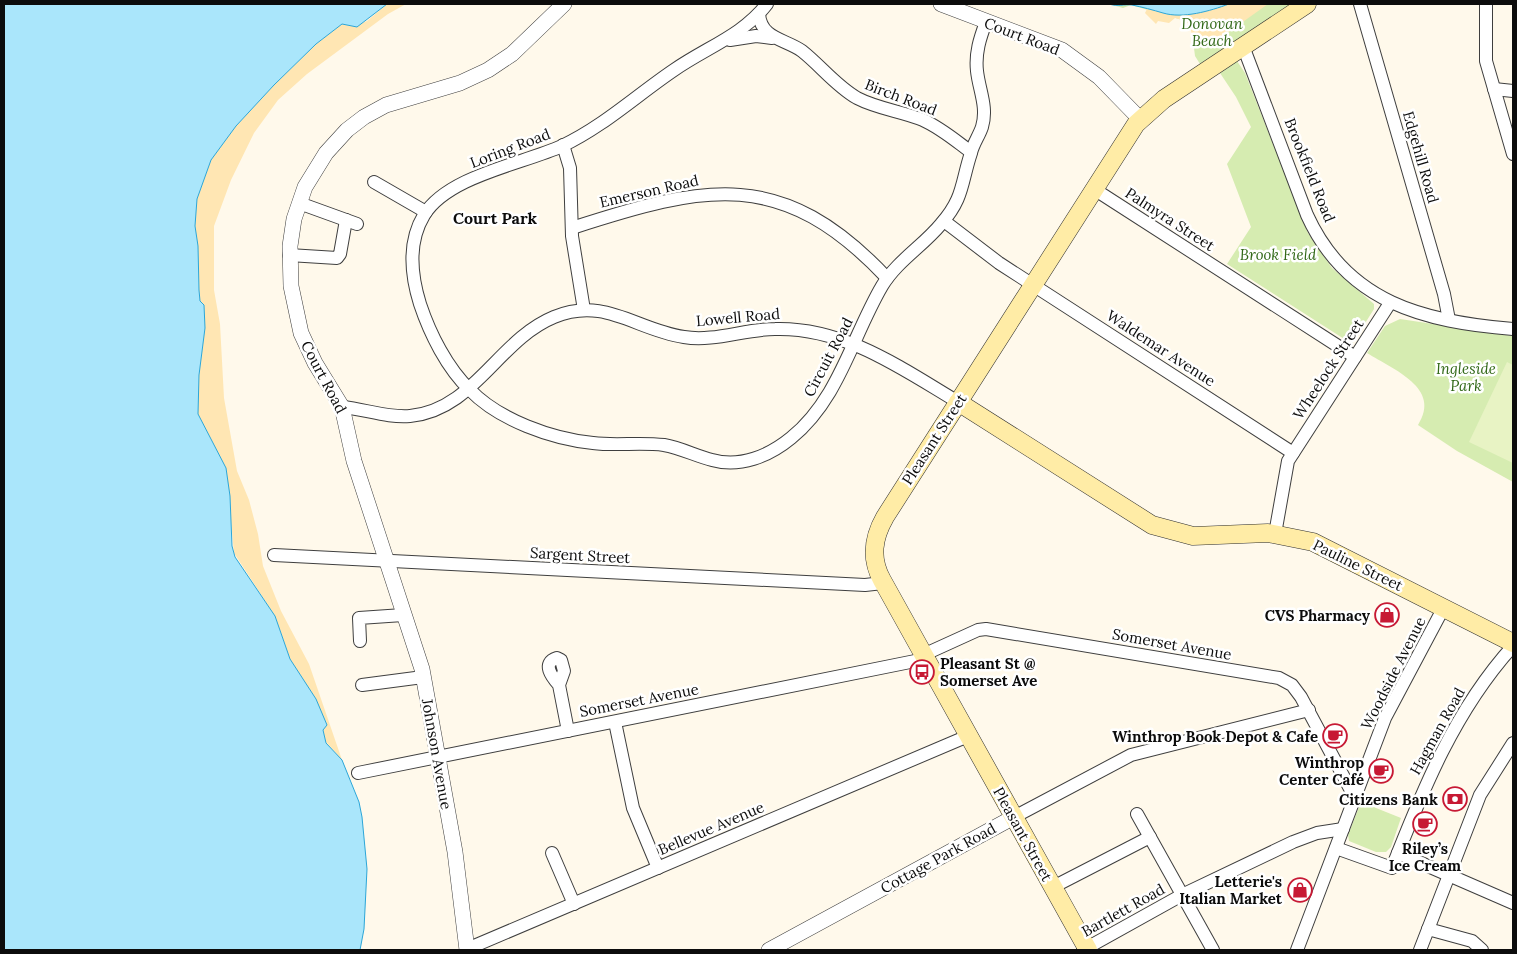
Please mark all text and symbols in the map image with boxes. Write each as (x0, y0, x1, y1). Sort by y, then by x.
street label: Court Road (982, 13, 1062, 59)
park label: Donovan Beach (1181, 14, 1243, 50)
street label: Birch Road (862, 75, 940, 119)
street label: Edgehill Road (1399, 109, 1443, 205)
street label: Brookfield Road (1280, 115, 1340, 225)
street label: Loring Road (467, 124, 553, 172)
street label: Emerson Road (598, 170, 700, 212)
street label: Palmyra Street (1122, 183, 1218, 255)
district label: Court Park (453, 208, 537, 228)
park label: Brook Field (1240, 245, 1317, 264)
street label: Lowell Road (695, 304, 781, 330)
street label: Waldemar Avenue (1103, 306, 1219, 390)
street label: Circuit Road (799, 314, 857, 400)
street label: Wheelock Street (1288, 315, 1368, 423)
street label: Court Road (297, 337, 351, 417)
park label: Ingleside Park (1436, 359, 1496, 395)
street label: Pleasant Street (897, 390, 971, 488)
street label: Pauline Street (1310, 535, 1406, 595)
street label: Sargent Street (529, 543, 631, 567)
shop icon: CVS Pharmacy (1374, 602, 1400, 628)
place label: CVS Pharmacy (1265, 606, 1371, 625)
street label: Woodside Avenue (1356, 613, 1430, 733)
street label: Somerset Avenue (1111, 624, 1233, 664)
place label: Pleasant St @ Somerset Ave (940, 654, 1037, 690)
bus stop icon: Pleasant St @ Somerset Ave (909, 659, 935, 685)
street label: Somerset Avenue (578, 679, 700, 721)
street label: Hagman Road (1405, 684, 1469, 778)
street label: Johnson Avenue (418, 696, 456, 811)
cafe icon: Winthrop Book Depot & Cafe (1322, 723, 1348, 749)
place label: Winthrop Book Depot & Cafe (1112, 727, 1318, 746)
place label: Winthrop Center Café (1279, 753, 1364, 789)
cafe icon: Winthrop Center Café (1368, 758, 1394, 784)
street label: Pleasant Street (989, 784, 1057, 885)
bank icon: Citizens Bank (1442, 786, 1468, 812)
place label: Citizens Bank (1339, 790, 1438, 809)
street label: Bellevue Avenue (655, 797, 767, 859)
cafe icon: Riley’s Ice Cream (1412, 811, 1438, 837)
street label: Cottage Park Road (877, 818, 999, 898)
place label: Riley’s Ice Cream (1389, 839, 1461, 875)
place label: Letterie's Italian Market (1179, 872, 1283, 908)
shop icon: Letterie's Italian Market (1287, 877, 1313, 903)
street label: Bartlett Road (1078, 879, 1168, 941)

